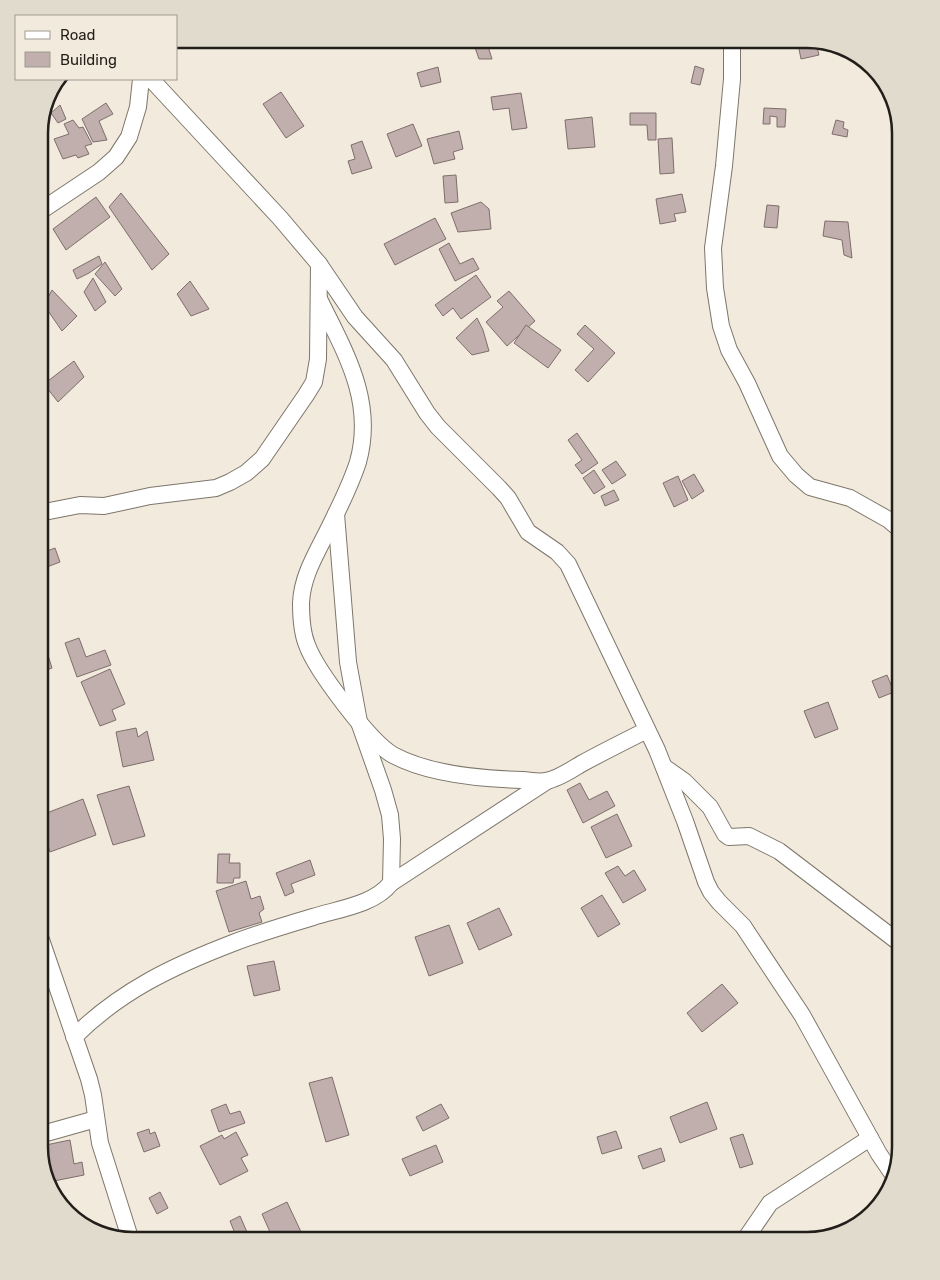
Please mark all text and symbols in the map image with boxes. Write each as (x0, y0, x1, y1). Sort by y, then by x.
legend (15, 15, 178, 80)
text: Road (60, 26, 96, 44)
text: Building (60, 51, 117, 69)

